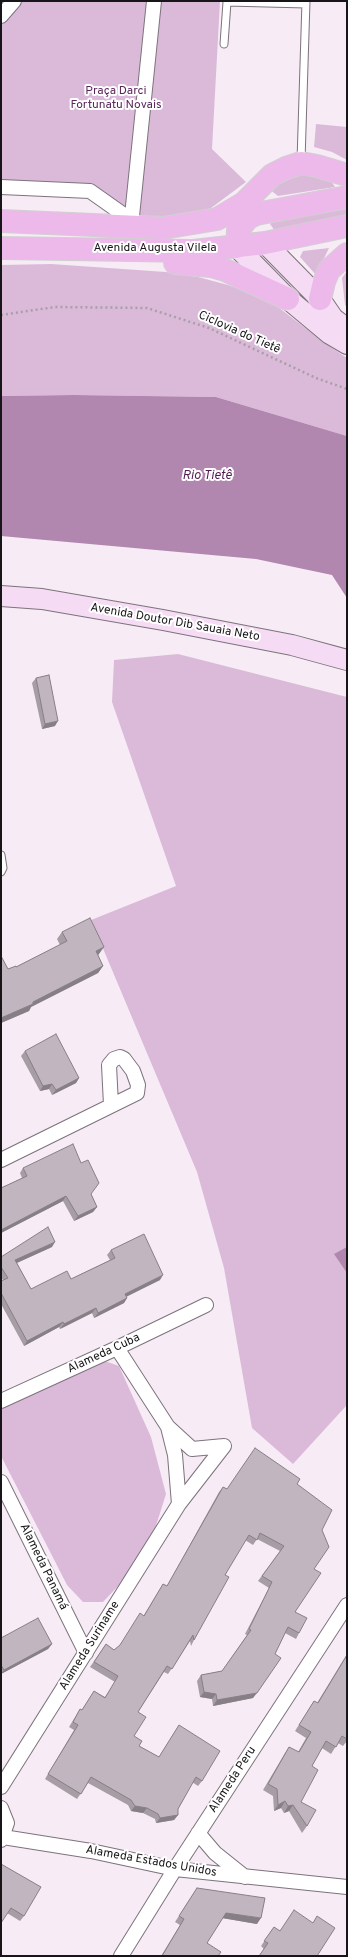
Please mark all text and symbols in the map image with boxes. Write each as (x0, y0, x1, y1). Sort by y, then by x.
park label: Praça Darci Fortunatu Novais (70, 85, 162, 113)
street label: Avenida Augusta Vilela (93, 242, 217, 256)
street label: Ciclovia do Tietê (196, 308, 282, 358)
water label: Rio Tietê (182, 468, 232, 484)
street label: Avenida Doutor Dib Sauaia Neto (89, 601, 261, 645)
street label: Alameda Cuba (65, 1331, 143, 1377)
street label: Alameda Panamá (16, 1522, 70, 1612)
street label: Alameda Suriname (57, 1599, 123, 1693)
street label: Alameda Peru (206, 1744, 260, 1816)
street label: Alameda Estados Unidos (84, 1843, 218, 1881)

